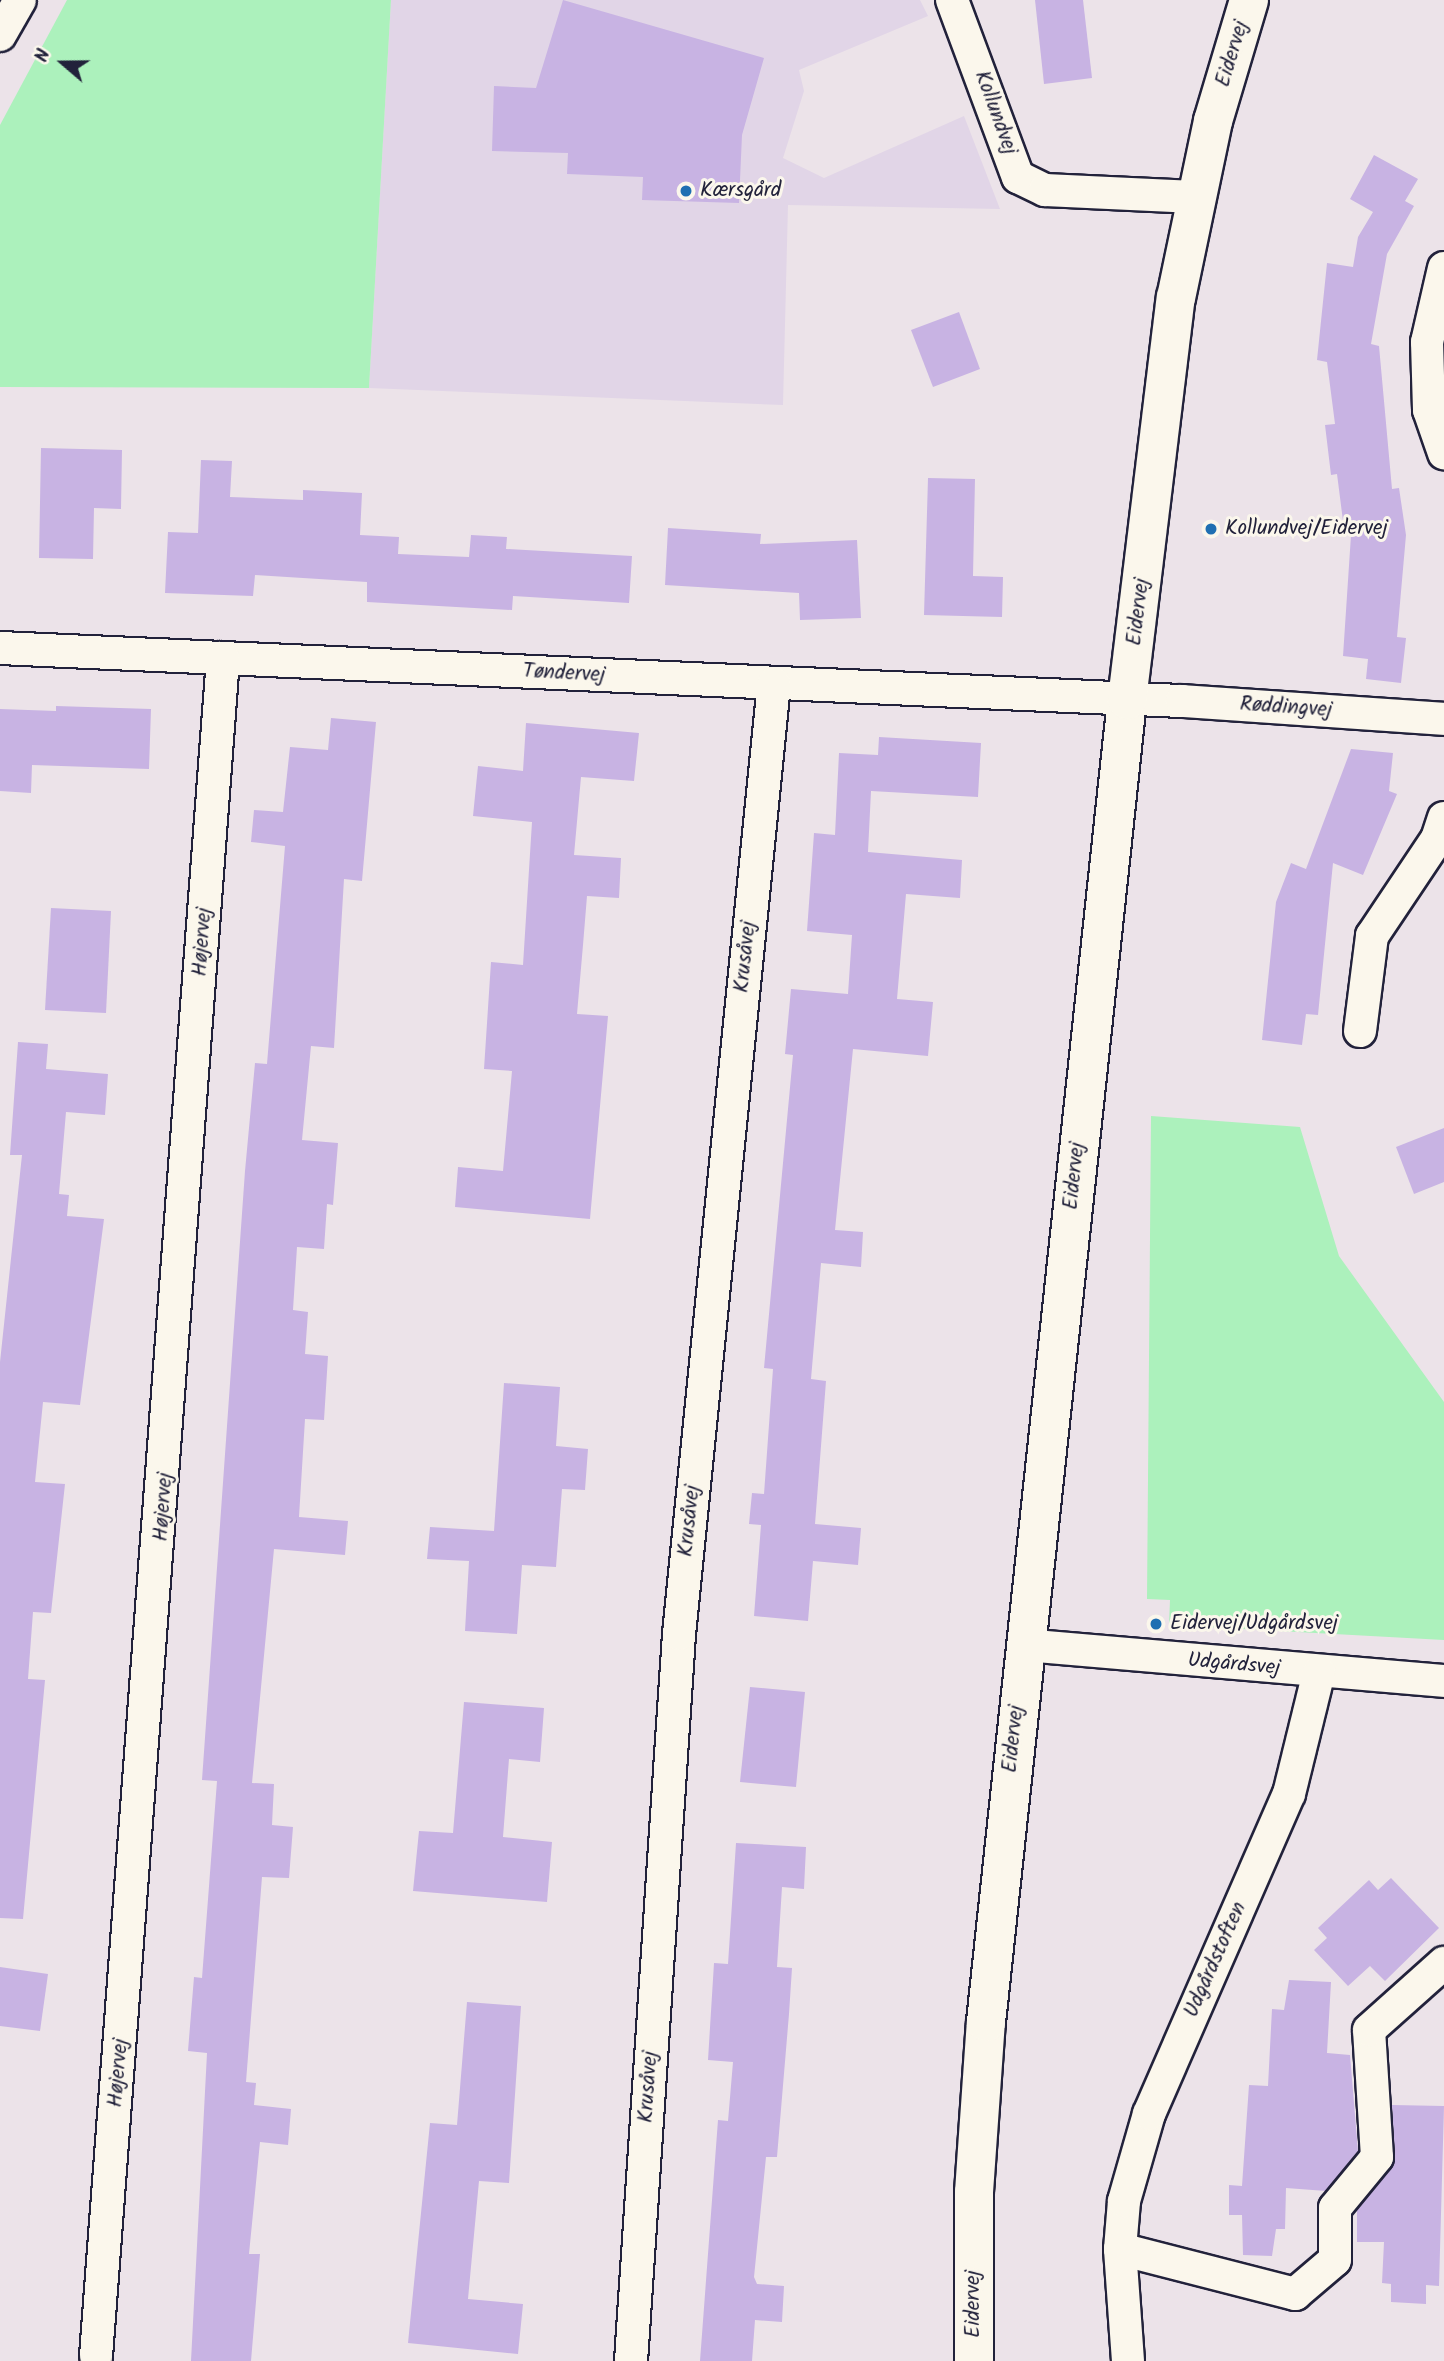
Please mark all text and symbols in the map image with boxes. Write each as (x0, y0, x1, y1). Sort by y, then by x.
street label: Eidervej (1211, 18, 1255, 90)
north arrow (28, 28, 98, 98)
text: N (27, 45, 59, 67)
street label: Kollundvej (968, 68, 1022, 158)
place label: Kærsgård (700, 178, 781, 204)
marker: Kærsgård (678, 183, 694, 199)
place label: Kollundvej/Eidervej (1225, 516, 1388, 542)
marker: Kollundvej/Eidervej (1203, 521, 1219, 537)
street label: Eidervej (1122, 577, 1156, 647)
street label: Tøndervej (522, 659, 606, 689)
street label: Røddingvej (1239, 692, 1333, 724)
street label: Højervej (188, 907, 218, 977)
street label: Krusåvej (730, 920, 762, 994)
street label: Eidervej (1059, 1141, 1091, 1211)
street label: Højervej (149, 1472, 179, 1542)
street label: Krusåvej (674, 1484, 706, 1558)
place label: Eidervej/Udgårdsvej (1170, 1611, 1338, 1637)
marker: Eidervej/Udgårdsvej (1148, 1616, 1164, 1632)
street label: Udgårdsvej (1187, 1648, 1281, 1682)
street label: Eidervej (998, 1704, 1030, 1774)
street label: Udgårdstoften (1179, 1898, 1253, 2022)
street label: Højervej (103, 2038, 135, 2108)
street label: Krusåvej (634, 2050, 664, 2124)
street label: Eidervej (961, 2270, 987, 2338)

